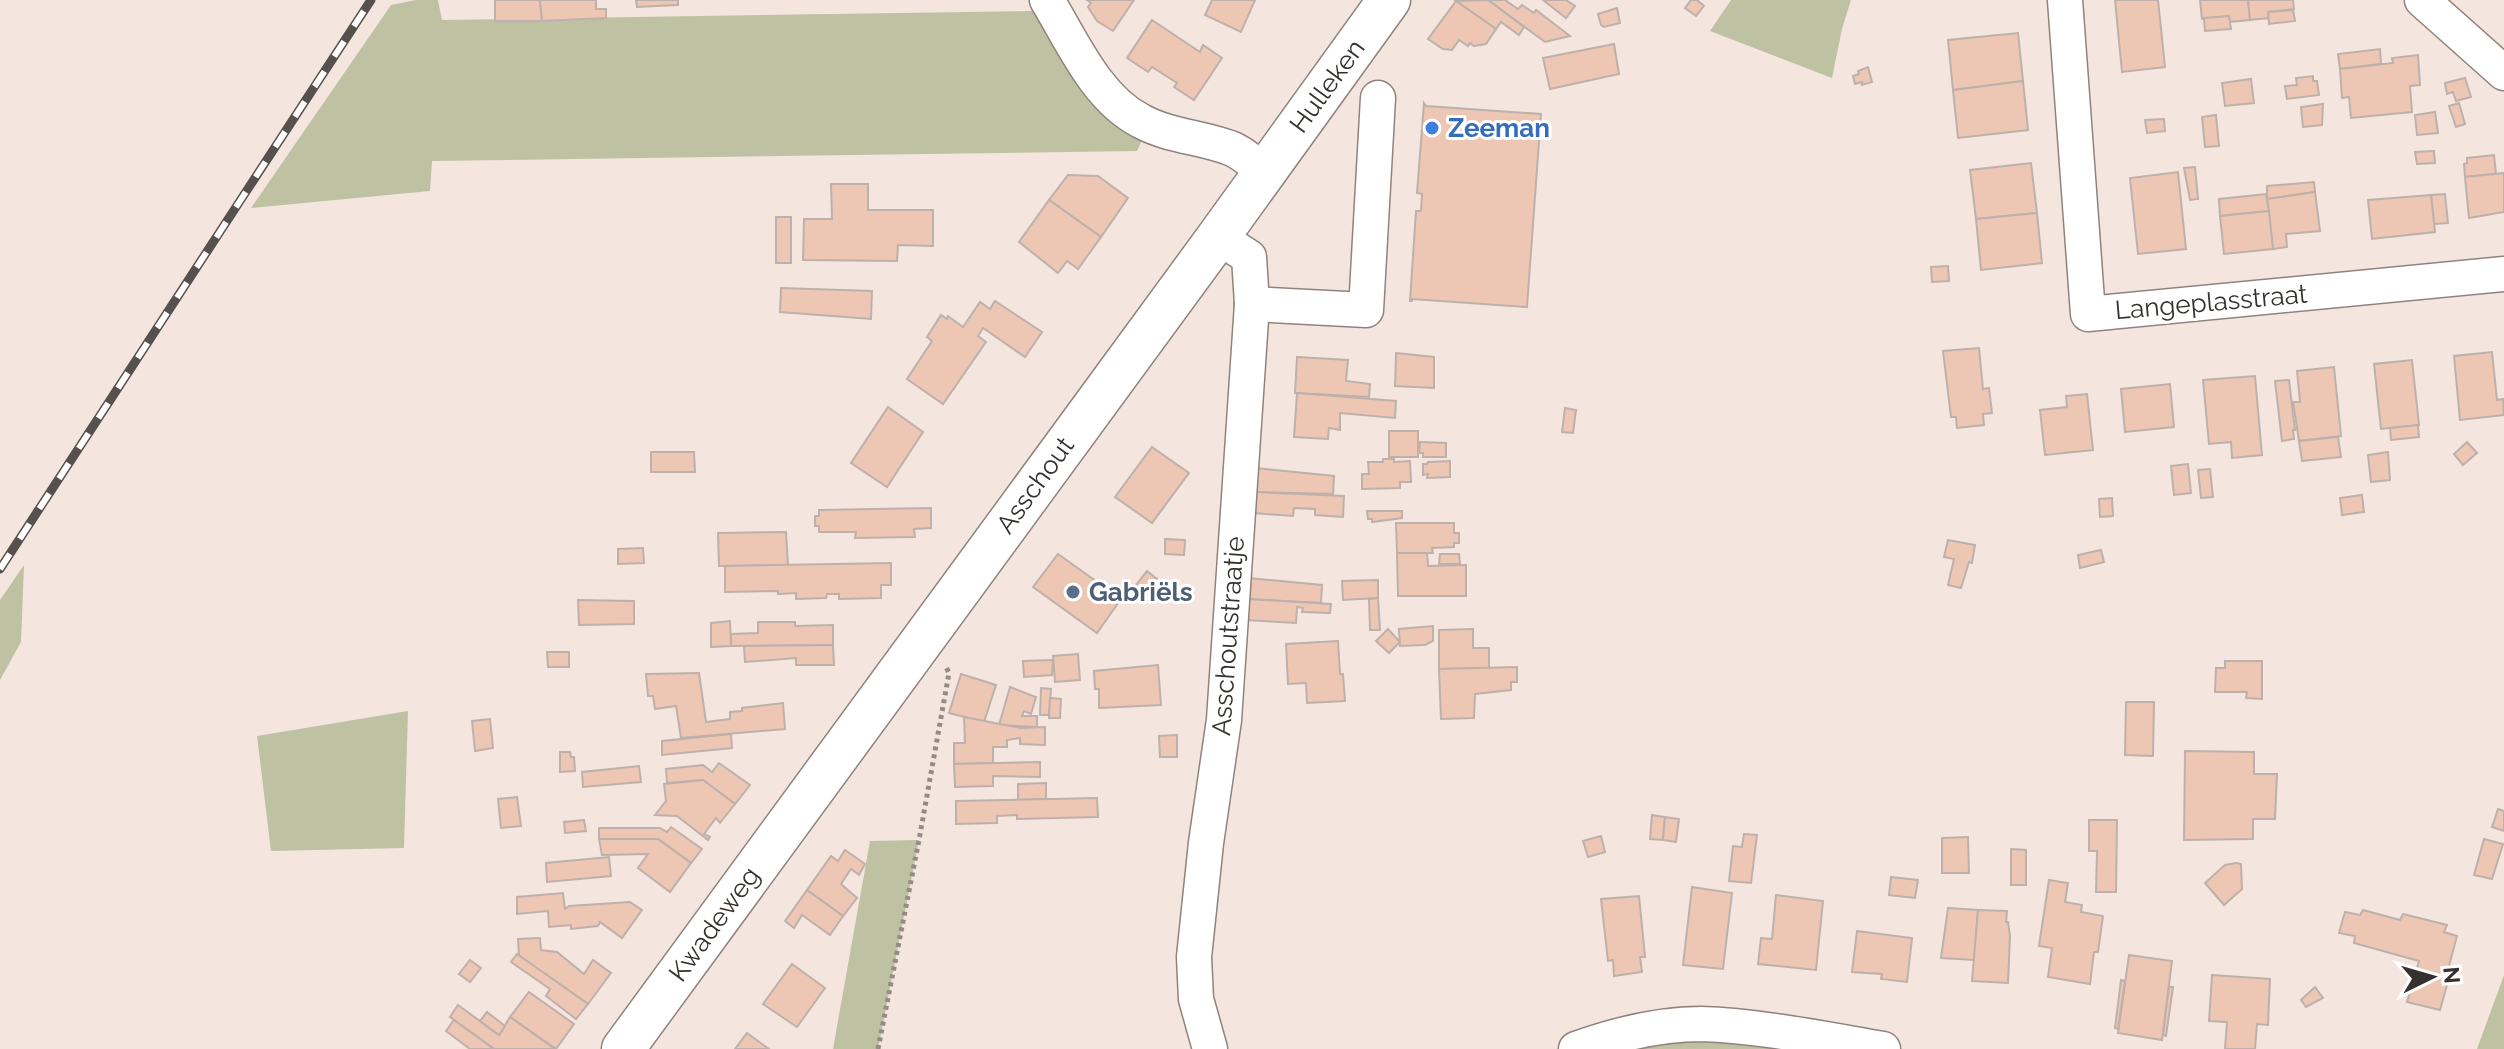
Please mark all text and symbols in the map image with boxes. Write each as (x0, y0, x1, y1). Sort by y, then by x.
street label: Hulleken (1283, 34, 1371, 138)
place label: Zeeman (1448, 113, 1550, 143)
marker: Zeeman (1423, 119, 1441, 137)
street label: Langeplasstraat (2114, 279, 2309, 325)
street label: Asschout (990, 431, 1080, 539)
street label: Asschoutstraatje (1206, 535, 1250, 737)
place label: Gabriëls (1089, 577, 1193, 607)
marker: Gabriëls (1064, 583, 1082, 601)
street label: Kwadeweg (663, 861, 765, 987)
north arrow (2392, 937, 2472, 1017)
text: N (2438, 966, 2466, 985)

